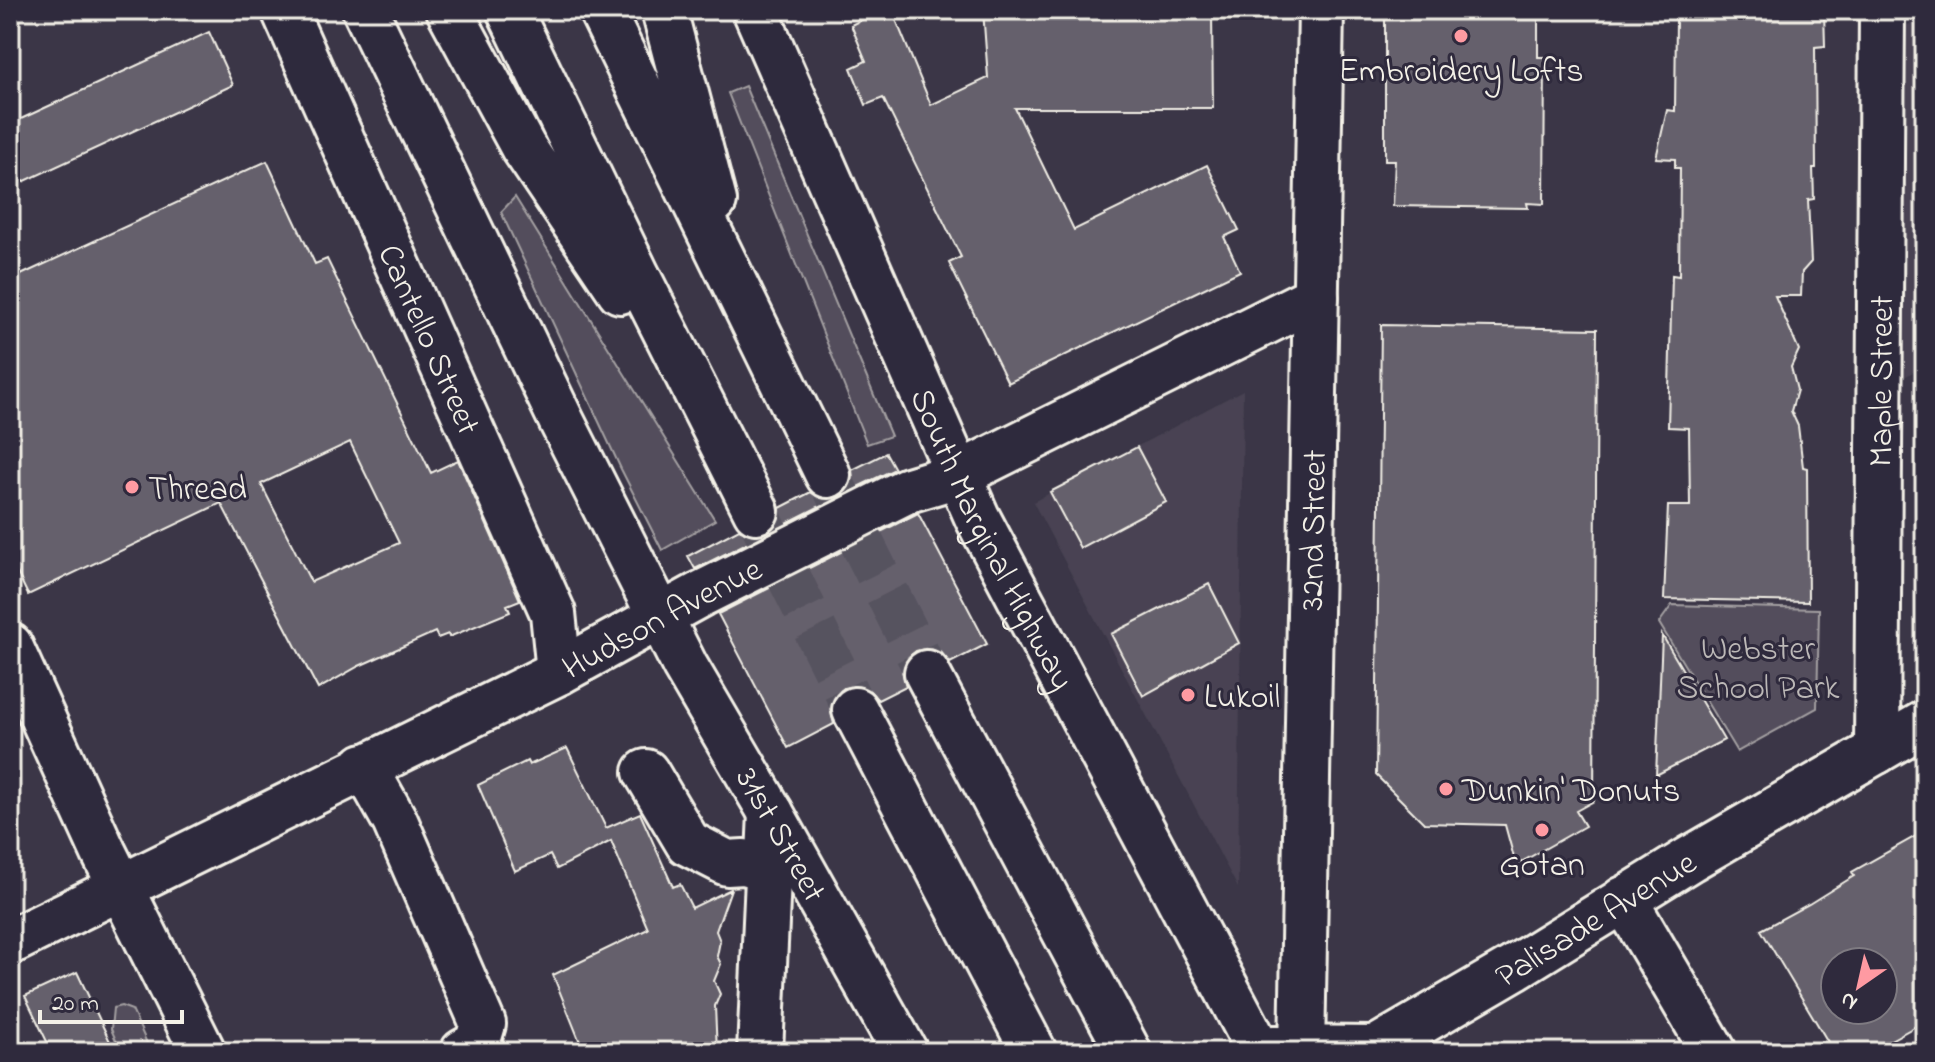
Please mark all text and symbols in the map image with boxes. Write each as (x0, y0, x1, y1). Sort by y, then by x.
marker: Embroidery Lofts (1452, 27, 1470, 45)
place label: Embroidery Lofts (1339, 48, 1583, 98)
street label: Cantello Street (363, 237, 491, 444)
street label: Maple Street (1858, 295, 1909, 467)
street label: South Marginal Highway (895, 381, 1085, 700)
street label: 32nd Street (1289, 449, 1342, 611)
place label: Thread (148, 466, 247, 516)
marker: Thread (123, 478, 141, 496)
street label: Hudson Avenue (554, 546, 772, 694)
park label: Webster School Park (1676, 626, 1840, 715)
place label: Lukoil (1204, 674, 1280, 724)
marker: Lukoil (1179, 686, 1197, 704)
street label: 31st Street (721, 759, 837, 912)
place label: Dunkin' Donuts (1461, 768, 1680, 818)
marker: Dunkin' Donuts (1437, 780, 1455, 798)
marker: Gotan (1533, 821, 1551, 839)
street label: Palisade Avenue (1487, 840, 1708, 1003)
place label: Gotan (1499, 842, 1585, 892)
north arrow (1819, 946, 1899, 1026)
scale bar (40, 974, 182, 1024)
text: N (1834, 983, 1865, 1018)
text: 20 m (52, 987, 99, 1022)

